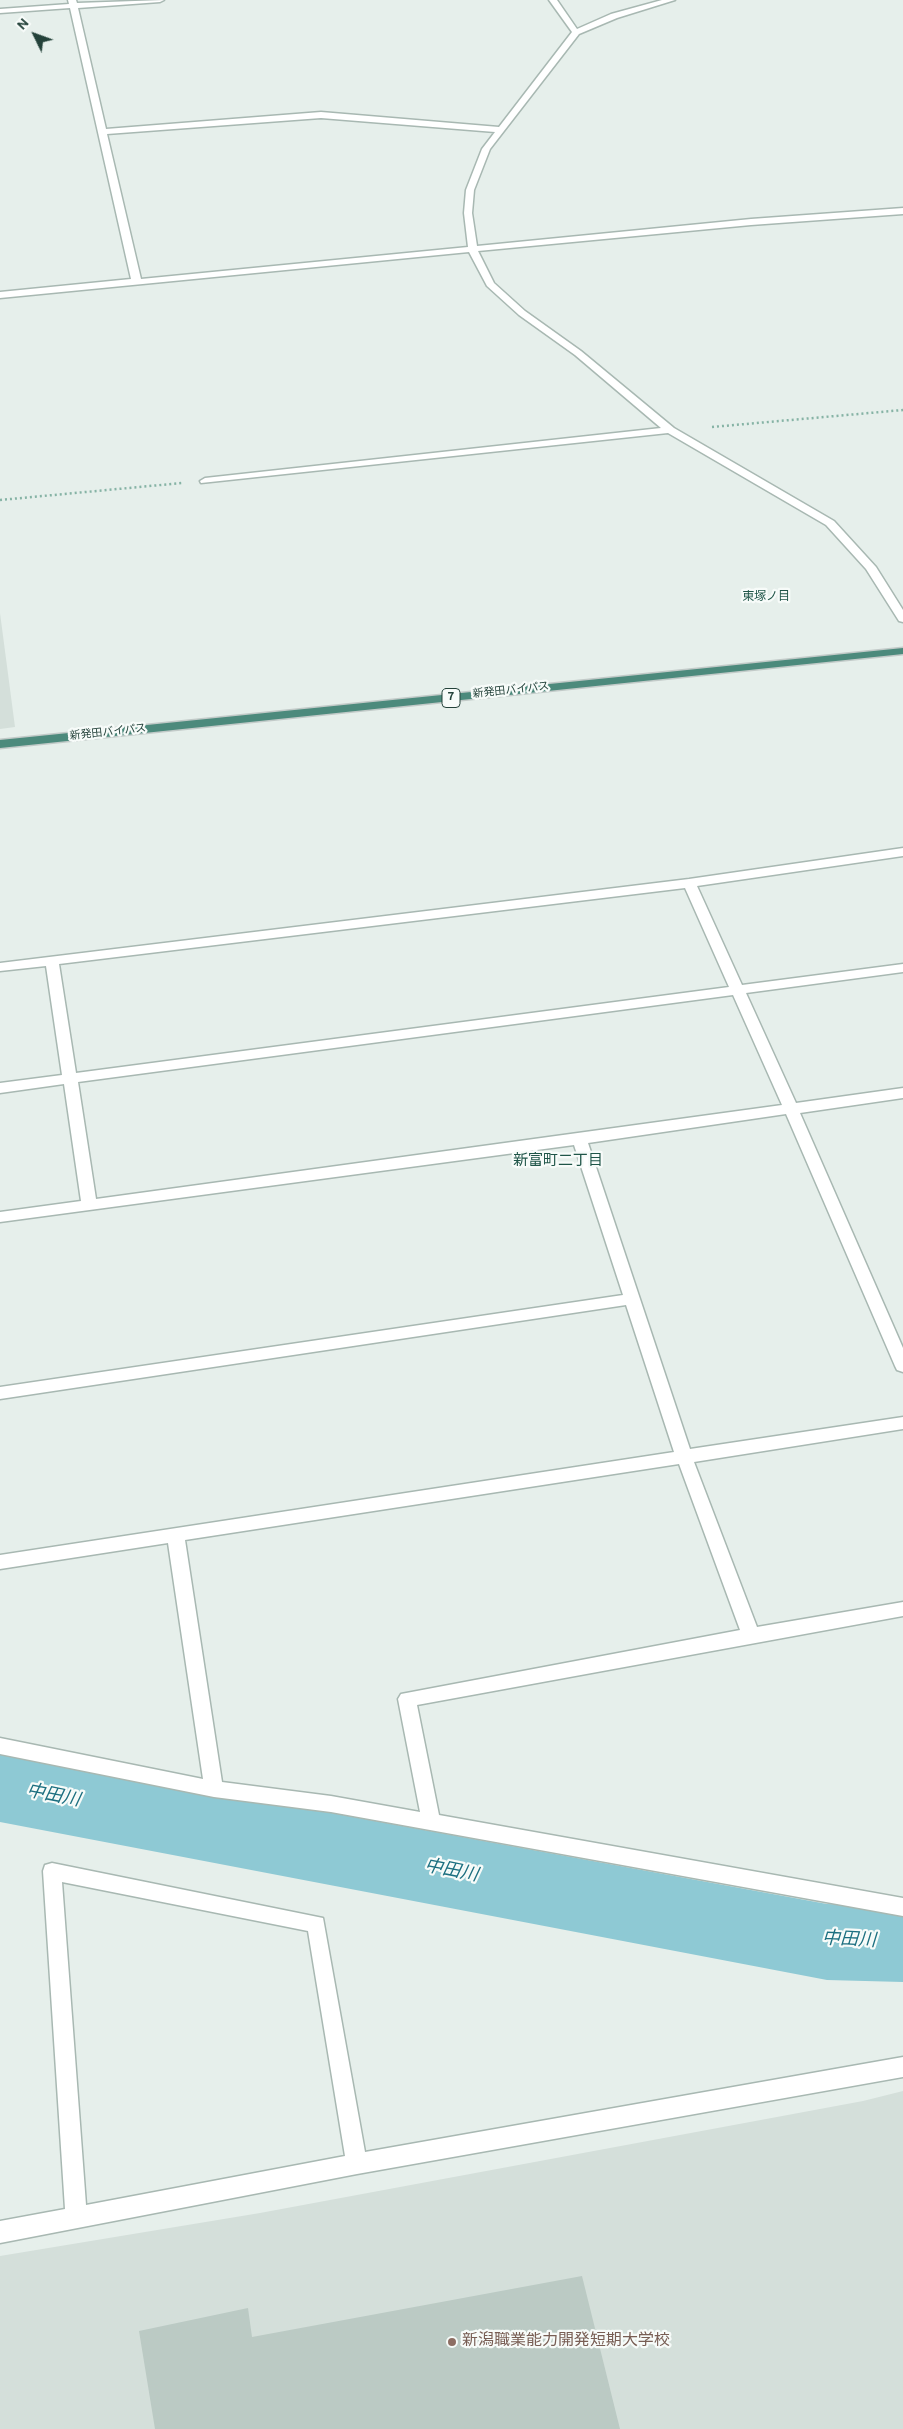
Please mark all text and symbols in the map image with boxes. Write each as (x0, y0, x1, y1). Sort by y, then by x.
north arrow (10, 10, 60, 60)
text: N (14, 15, 33, 34)
district label: 東塚ノ目 (742, 591, 790, 605)
street label: 新発田バイパス (472, 680, 550, 702)
road number: 7 (442, 688, 460, 708)
street label: 新発田バイパス (69, 722, 147, 744)
district label: 新富町二丁目 (513, 1153, 603, 1171)
water label: 中田川 (24, 1781, 82, 1813)
water label: 中田川 (422, 1856, 480, 1888)
water label: 中田川 (821, 1929, 877, 1953)
place label: 新潟職業能力開発短期大学校 (462, 2332, 670, 2352)
marker: 新潟職業能力開発短期大学校 (446, 2336, 458, 2348)

